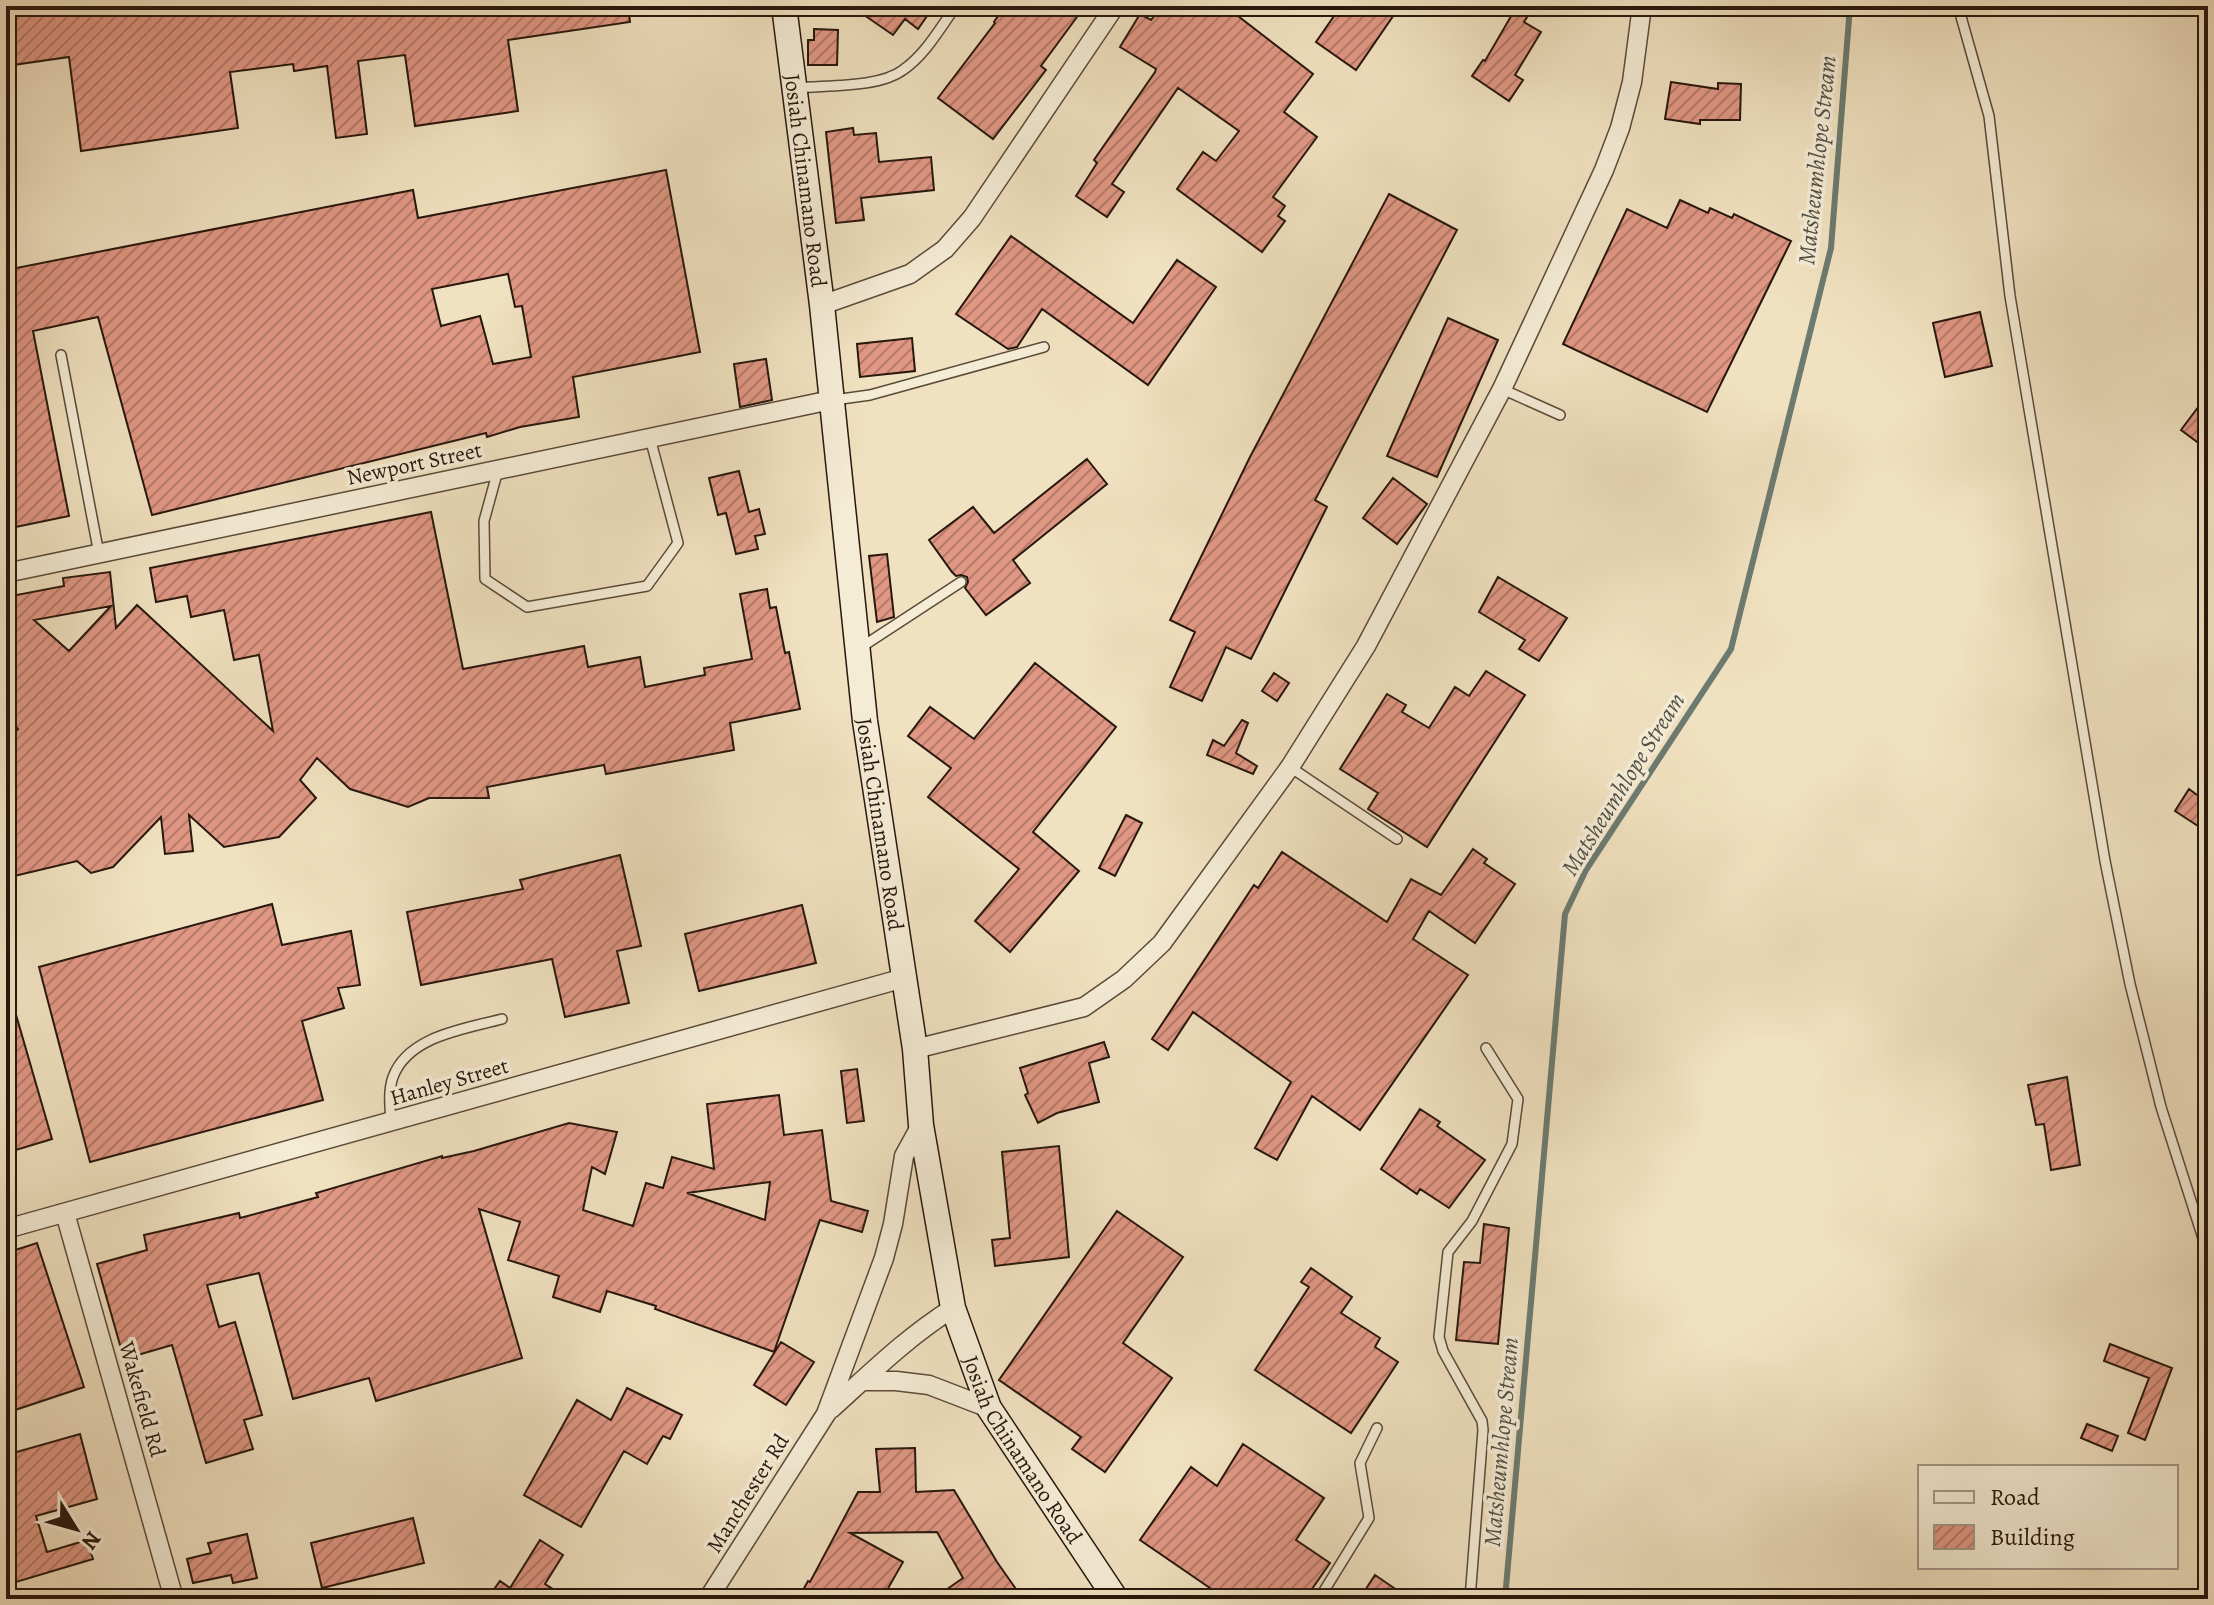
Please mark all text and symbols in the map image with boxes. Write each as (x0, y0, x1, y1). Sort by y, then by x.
water label: Matsheumhlope Stream (1790, 54, 1844, 266)
street label: Josiah Chinamano Road (777, 72, 834, 289)
street label: Newport Street (344, 435, 485, 493)
water label: Matsheumhlope Stream (1554, 686, 1692, 882)
street label: Josiah Chinamano Road (849, 716, 911, 933)
street label: Hanley Street (387, 1051, 512, 1113)
water label: Matsheumhlope Stream (1476, 1336, 1526, 1548)
street label: Wakefield Rd (111, 1337, 173, 1460)
street label: Josiah Chinamano Road (955, 1351, 1089, 1550)
street label: Manchester Rd (699, 1428, 796, 1559)
legend (1918, 1465, 2178, 1569)
text: Road (1990, 1481, 2040, 1513)
north arrow (36, 1489, 116, 1569)
text: Building (1990, 1521, 2075, 1553)
text: N (74, 1525, 108, 1556)

